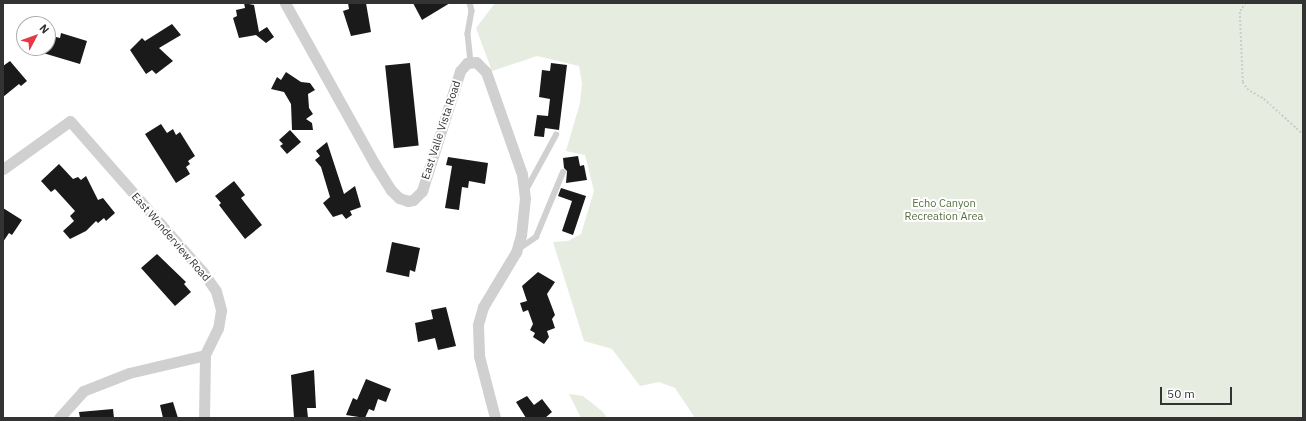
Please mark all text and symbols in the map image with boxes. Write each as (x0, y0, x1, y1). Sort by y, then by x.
north arrow (16, 16, 56, 56)
text: N (36, 21, 52, 36)
street label: East Valle Vista Road (419, 79, 463, 181)
street label: East Wonderview Road (129, 190, 213, 284)
park label: Echo Canyon Recreation Area (905, 197, 983, 223)
scale bar (1162, 379, 1234, 405)
text: 50 m (1167, 386, 1195, 401)

